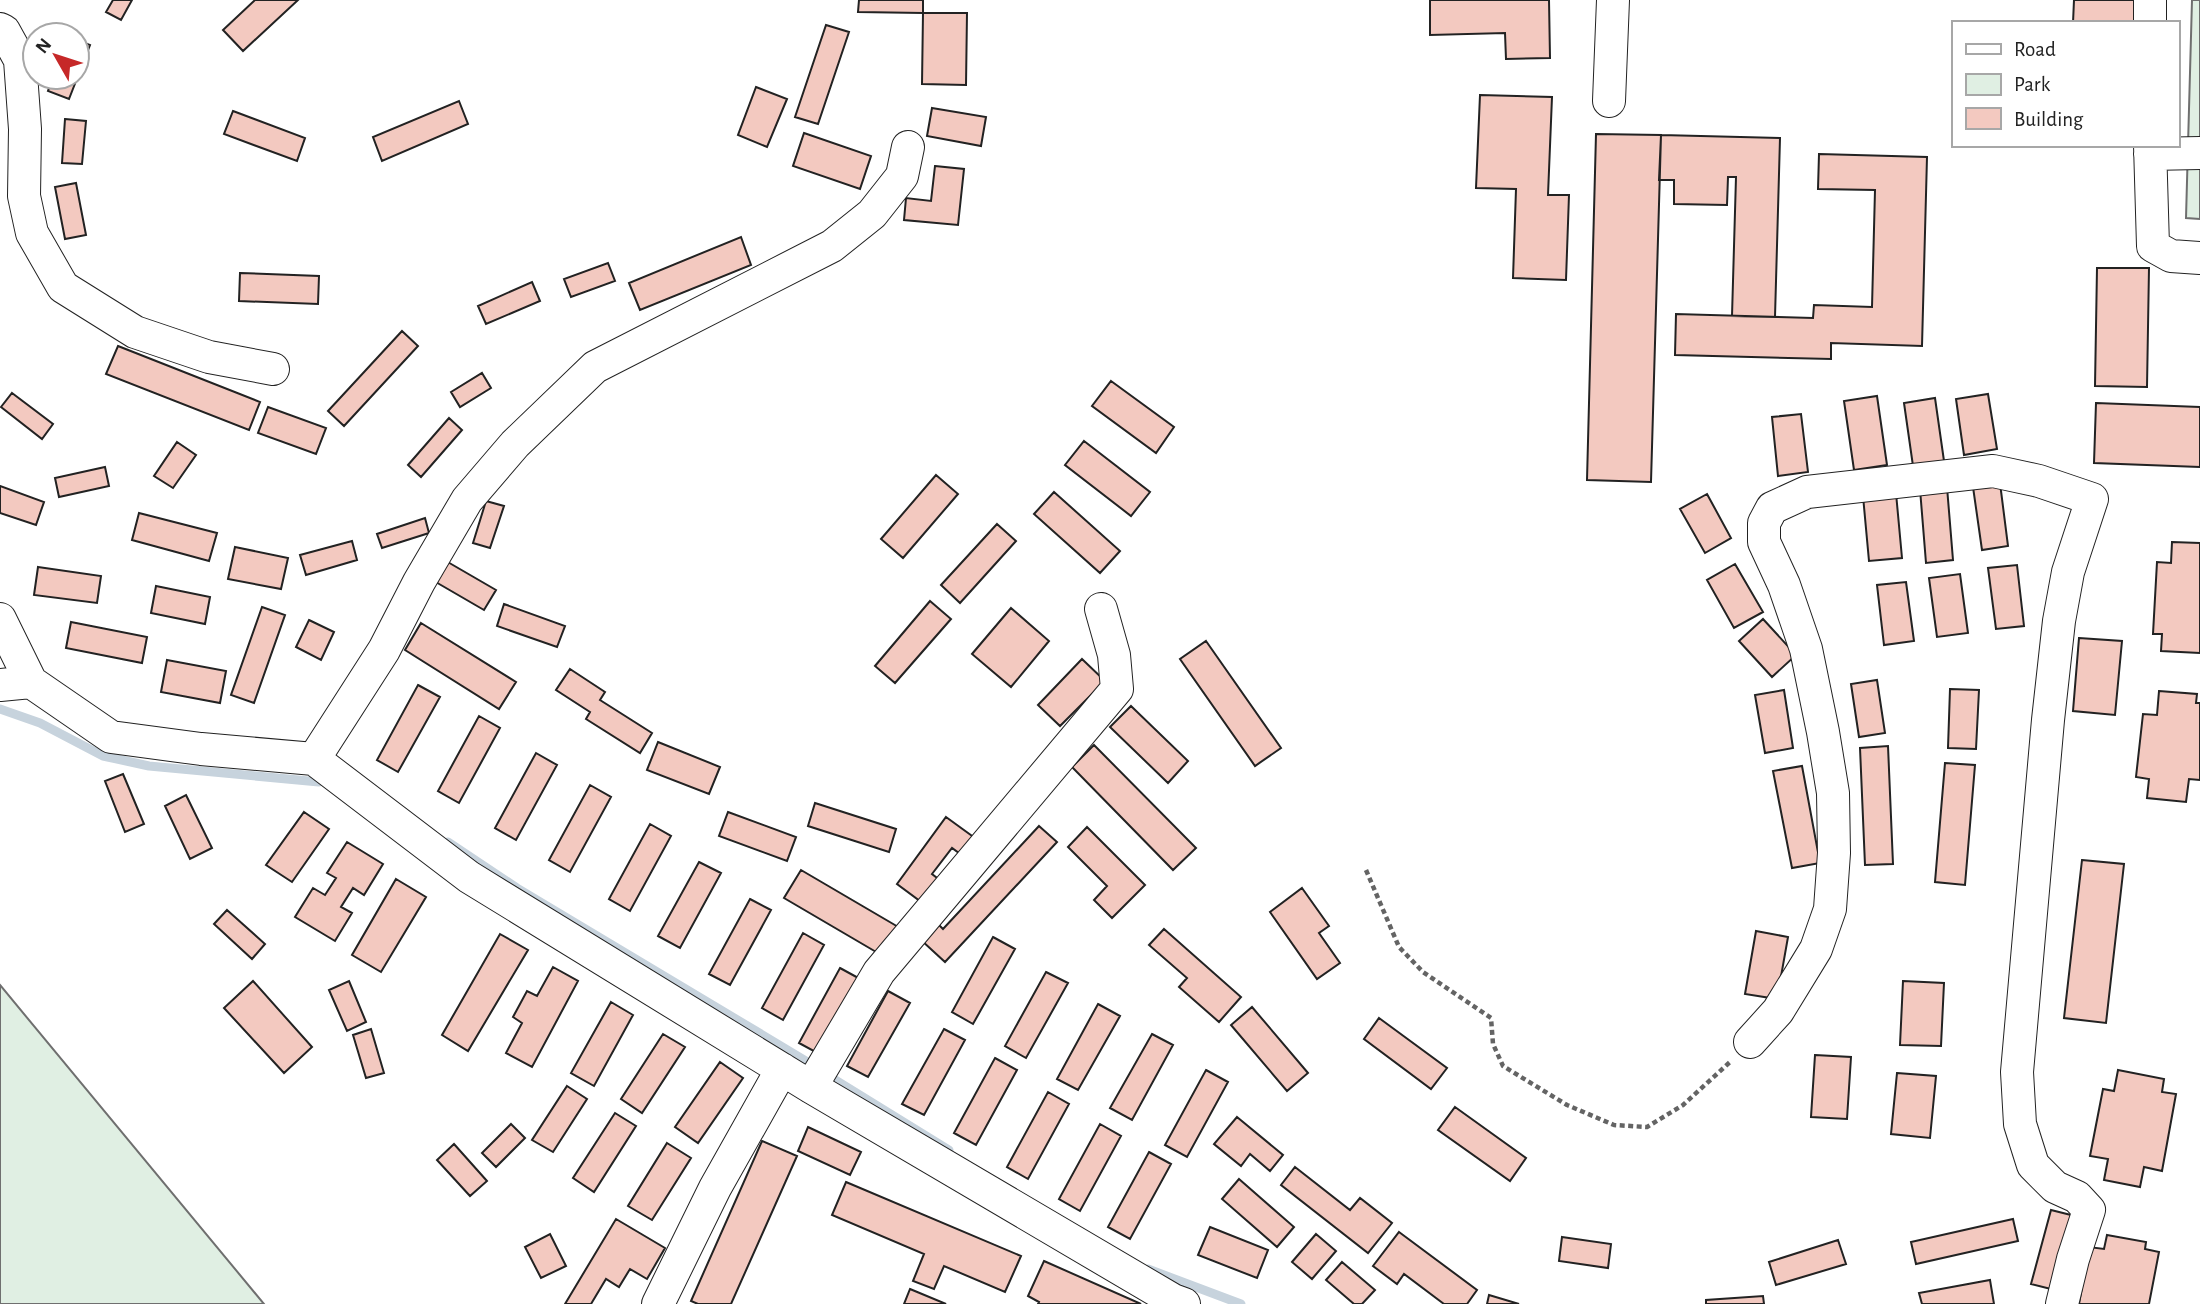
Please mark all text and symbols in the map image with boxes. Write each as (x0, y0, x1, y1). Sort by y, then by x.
north arrow (21, 21, 91, 91)
legend (1952, 21, 2179, 147)
text: N (32, 35, 55, 57)
text: Road (2014, 39, 2056, 60)
text: Park (2014, 74, 2051, 95)
text: Building (2014, 109, 2084, 130)

